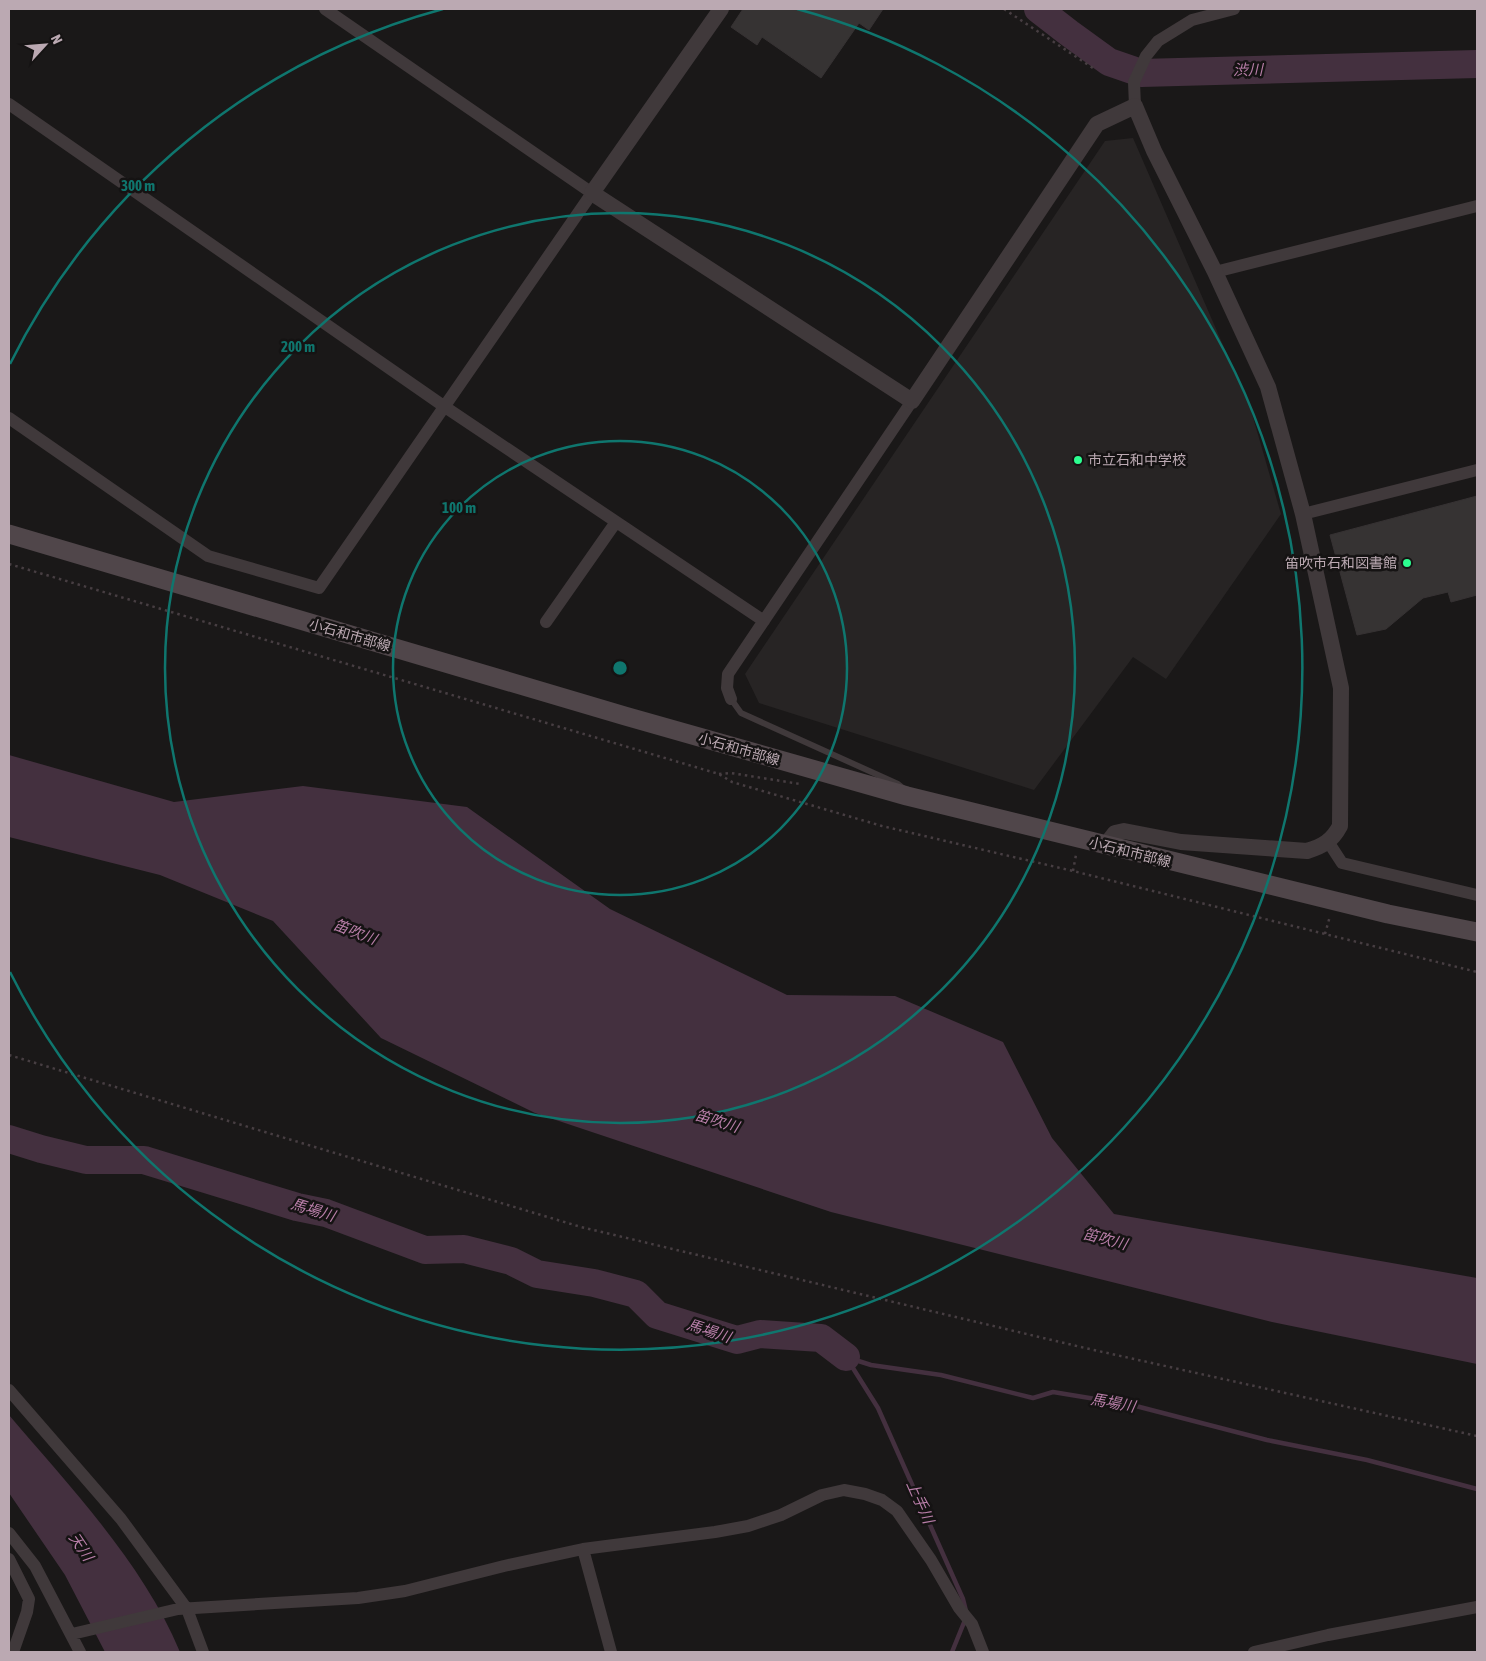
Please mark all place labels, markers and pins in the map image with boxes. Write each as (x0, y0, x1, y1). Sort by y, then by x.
place label: 市立石和中学校 (1088, 452, 1186, 468)
marker: 市立石和中学校 (1072, 454, 1084, 466)
place label: 笛吹市石和図書館 (1285, 555, 1397, 571)
marker: 笛吹市石和図書館 (1401, 557, 1413, 569)
centre of rings (611, 659, 629, 677)

